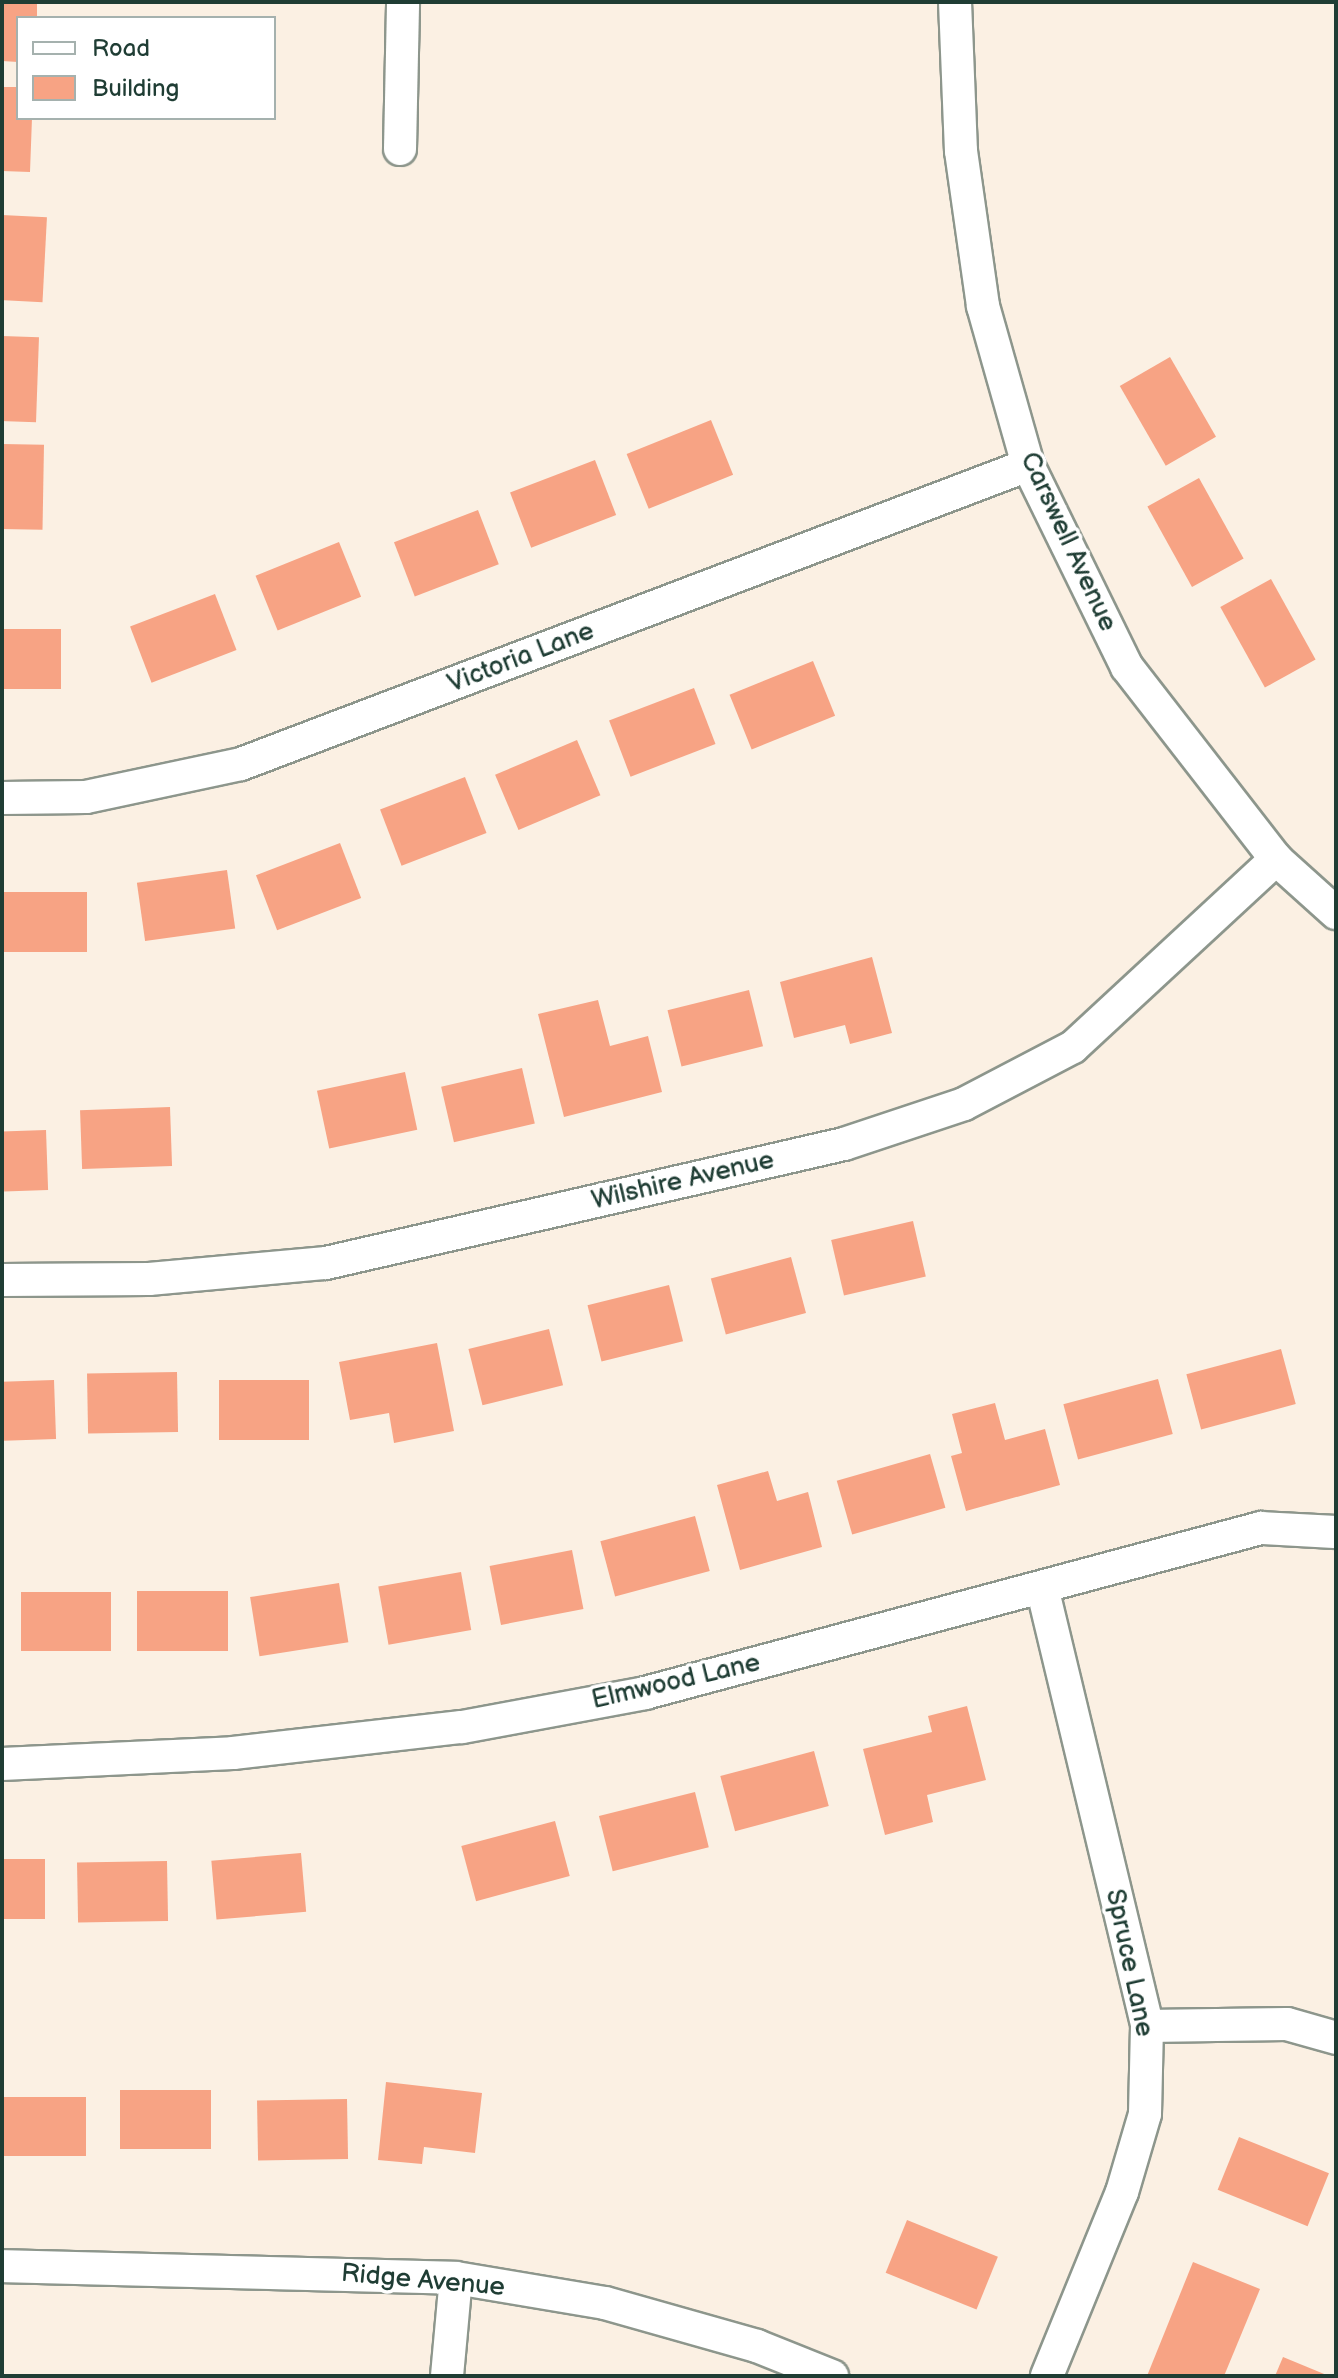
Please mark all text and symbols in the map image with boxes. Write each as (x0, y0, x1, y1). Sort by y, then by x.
legend (16, 16, 276, 120)
text: Road (92, 34, 150, 63)
text: Building (92, 74, 179, 103)
street label: Carswell Avenue (1013, 448, 1123, 636)
street label: Victoria Lane (443, 616, 599, 700)
street label: Wilshire Avenue (589, 1145, 777, 1217)
street label: Elmwood Lane (589, 1647, 763, 1717)
street label: Spruce Lane (1098, 1886, 1160, 2040)
street label: Ridge Avenue (340, 2258, 506, 2304)

